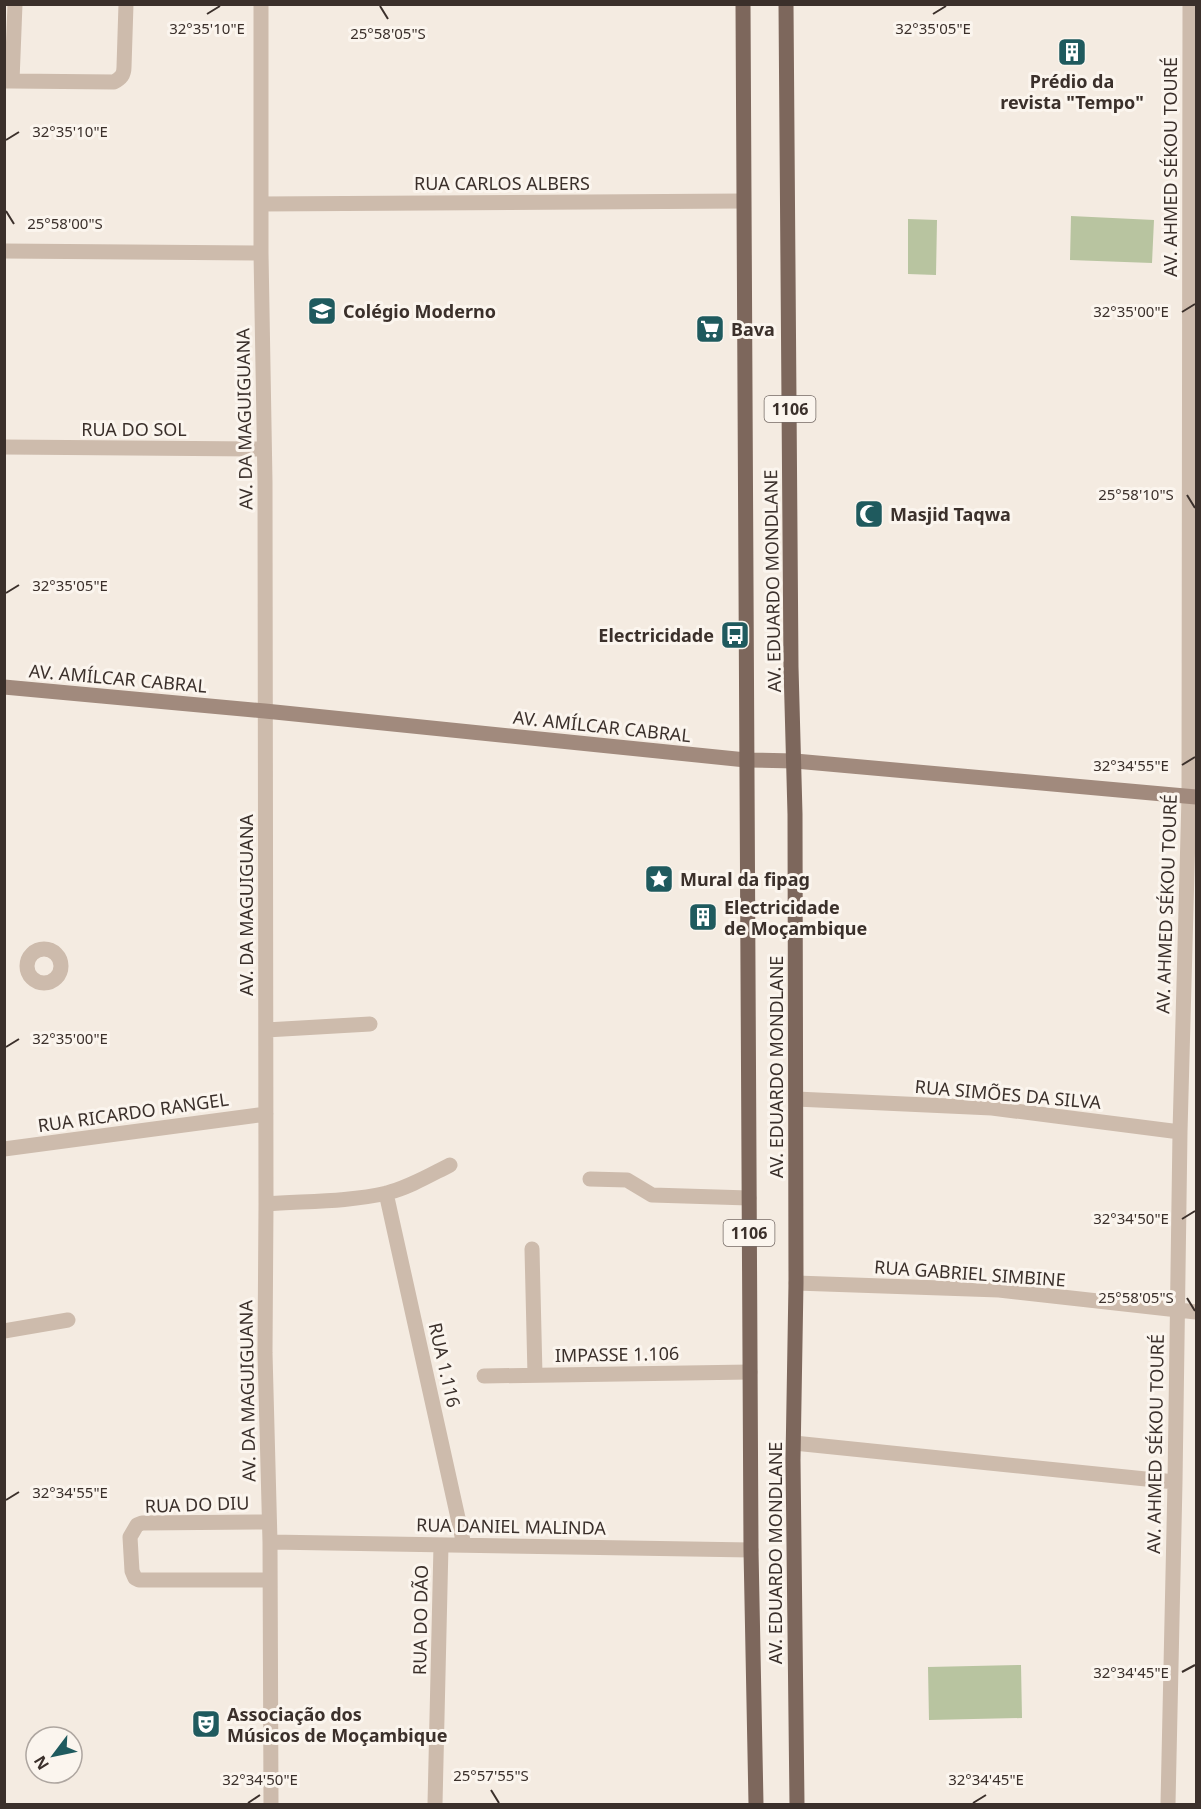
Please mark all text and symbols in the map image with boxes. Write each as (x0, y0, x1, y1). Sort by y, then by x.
text: 32°35'10"E (169, 18, 245, 38)
text: 32°35'05"E (895, 18, 971, 38)
text: 25°58'05"S (350, 23, 426, 43)
building icon: Prédio da revista "Tempo" (1056, 36, 1088, 68)
street label: AV. AHMED SÉKOU TOURÉ (1158, 57, 1182, 277)
place label: Prédio da revista "Tempo" (1000, 69, 1144, 114)
text: 32°35'10"E (32, 121, 108, 141)
street label: RUA CARLOS ALBERS (414, 171, 590, 195)
text: 25°58'00"S (27, 213, 103, 233)
school or university icon: Colégio Moderno (306, 295, 338, 327)
place label: Colégio Moderno (343, 299, 496, 323)
text: 32°35'00"E (1093, 301, 1169, 321)
supermarket icon: Bava (694, 313, 726, 345)
place label: Bava (731, 317, 775, 341)
street label: AV. DA MAGUIGUANA (230, 327, 258, 510)
road number: 1106 (764, 396, 816, 422)
street label: RUA DO SOL (81, 417, 187, 441)
street label: AV. EDUARDO MONDLANE (758, 469, 786, 693)
text: 25°58'10"S (1098, 484, 1174, 504)
mosque icon: Masjid Taqwa (853, 498, 885, 530)
place label: Masjid Taqwa (890, 502, 1011, 526)
text: 32°35'05"E (32, 575, 108, 595)
bus stop icon: Electricidade (719, 619, 751, 651)
place label: Electricidade (598, 623, 714, 647)
street label: AV. AMÍLCAR CABRAL (28, 658, 208, 698)
street label: AV. AMÍLCAR CABRAL (512, 705, 692, 747)
text: 32°34'55"E (1093, 755, 1169, 775)
street label: AV. AHMED SÉKOU TOURÉ (1150, 794, 1182, 1014)
street label: AV. DA MAGUIGUANA (234, 814, 258, 996)
place icon: Mural da fipag (643, 863, 675, 895)
place label: Mural da fipag (680, 867, 810, 891)
place label: Electricidade de Moçambique (724, 895, 867, 940)
building icon: Electricidade de Moçambique (687, 901, 719, 933)
street label: AV. EDUARDO MONDLANE (764, 956, 788, 1178)
text: 32°35'00"E (32, 1028, 108, 1048)
street label: RUA SIMÕES DA SILVA (914, 1074, 1103, 1114)
street label: RUA RICARDO RANGEL (36, 1087, 230, 1137)
text: 32°34'50"E (1093, 1208, 1169, 1228)
road number: 1106 (724, 1220, 774, 1246)
street label: RUA GABRIEL SIMBINE (873, 1254, 1067, 1292)
text: 25°58'05"S (1098, 1287, 1174, 1307)
street label: AV. DA MAGUIGUANA (233, 1299, 261, 1482)
street label: RUA 1.116 (424, 1320, 466, 1410)
street label: AV. AHMED SÉKOU TOURÉ (1141, 1334, 1169, 1554)
street label: IMPASSE 1.106 (555, 1341, 679, 1367)
street label: AV. EDUARDO MONDLANE (763, 1442, 787, 1664)
text: 32°34'55"E (32, 1482, 108, 1502)
street label: RUA DO DIU (144, 1490, 250, 1518)
street label: RUA DANIEL MALINDA (416, 1512, 607, 1540)
street label: RUA DO DÃO (407, 1565, 433, 1675)
text: 32°34'45"E (1093, 1662, 1169, 1682)
place label: Associação dos Músicos de Moçambique (227, 1702, 448, 1747)
theatre icon: Associação dos Músicos de Moçambique (190, 1708, 222, 1740)
north arrow (24, 1725, 84, 1785)
text: N (29, 1752, 54, 1774)
text: 25°57'55"S (453, 1765, 529, 1785)
text: 32°34'50"E (222, 1769, 298, 1789)
text: 32°34'45"E (948, 1769, 1024, 1789)

